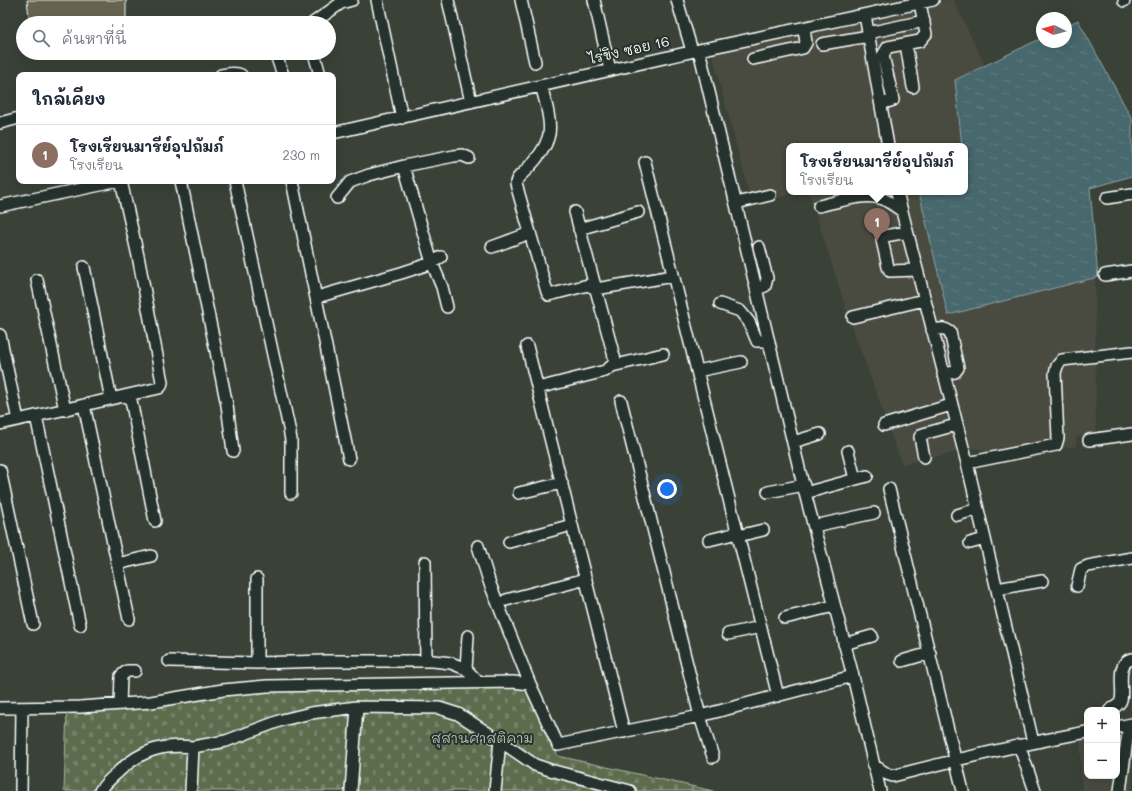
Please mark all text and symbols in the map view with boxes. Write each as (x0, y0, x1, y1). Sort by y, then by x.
north arrow (1036, 12, 1072, 48)
search box (16, 16, 336, 60)
icon: search (30, 27, 52, 49)
text: ค้นหาที่นี่ (62, 28, 127, 48)
street label: ไร่ขิง ซอย 16 (585, 31, 671, 68)
text: ใกล้เคียง (32, 87, 106, 109)
text: โรงเรียนมารีย์อุปถัมภ์ (70, 136, 224, 156)
popup (786, 143, 968, 195)
text: 1 (42, 146, 48, 163)
text: 230 m (283, 146, 320, 163)
text: โรงเรียนมารีย์อุปถัมภ์ (800, 151, 954, 171)
text: โรงเรียน (70, 156, 123, 173)
text: โรงเรียน (800, 171, 853, 188)
pin: 1 (864, 208, 890, 241)
your location (657, 479, 677, 499)
map controls (1084, 707, 1120, 779)
button: + (1084, 707, 1120, 743)
park label: สุสานศาสติคาม (431, 728, 533, 749)
button: − (1084, 743, 1120, 779)

